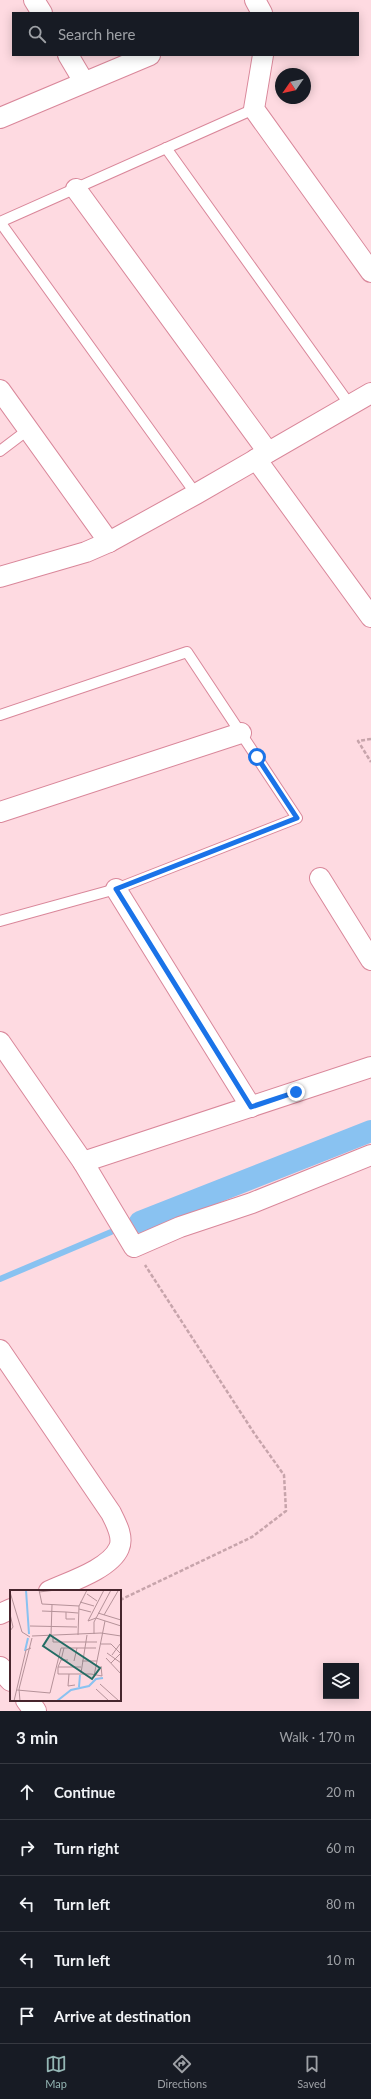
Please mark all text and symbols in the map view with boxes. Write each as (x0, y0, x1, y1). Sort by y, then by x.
search box (12, 12, 359, 56)
icon: search (26, 23, 48, 45)
text: Search here (58, 25, 135, 43)
north arrow (275, 68, 311, 104)
route start (248, 748, 266, 766)
route end (287, 1083, 305, 1101)
inset map (10, 1590, 121, 1701)
map controls (323, 1663, 359, 1699)
button: layers (323, 1663, 359, 1699)
text: 3 min (16, 1727, 58, 1748)
text: Walk · 170 m (279, 1729, 355, 1745)
icon: ahead (16, 1781, 38, 1803)
text: Continue (54, 1783, 115, 1801)
text: 20 m (326, 1784, 355, 1800)
icon: right (16, 1837, 38, 1859)
text: Turn right (54, 1839, 119, 1857)
text: 60 m (326, 1840, 355, 1856)
icon: left (16, 1893, 38, 1915)
text: Turn left (54, 1895, 110, 1913)
text: 80 m (326, 1896, 355, 1912)
icon: left (16, 1949, 38, 1971)
text: Turn left (54, 1951, 110, 1969)
text: 10 m (326, 1952, 355, 1968)
icon: arrive (16, 2005, 38, 2027)
text: Arrive at destination (54, 2007, 191, 2025)
tab: Map (45, 2053, 67, 2090)
tab: Directions (157, 2053, 207, 2090)
tab: Saved (297, 2053, 326, 2090)

